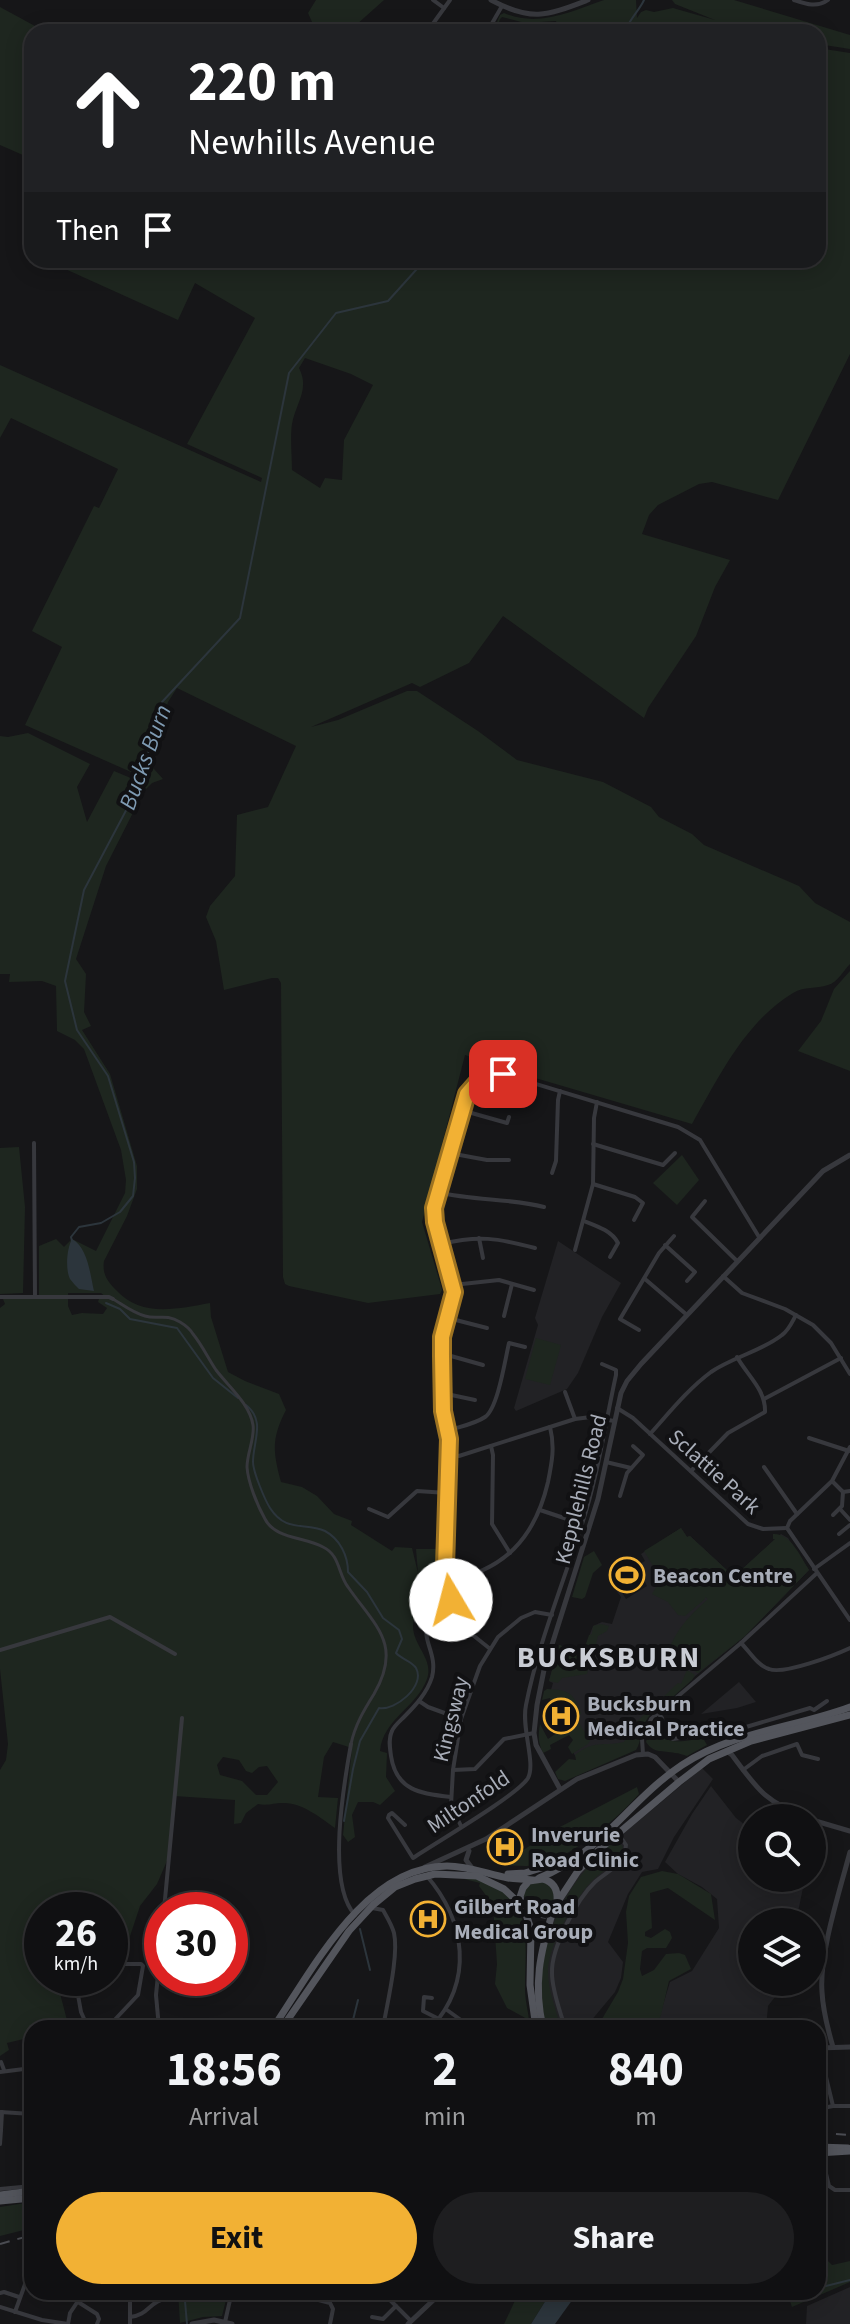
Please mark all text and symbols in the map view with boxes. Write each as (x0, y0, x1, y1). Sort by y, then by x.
text: 220 m (188, 43, 336, 122)
icon: ahead (56, 56, 160, 160)
text: Newhills Avenue (188, 117, 435, 168)
icon: arrive (136, 208, 180, 252)
text: Then (56, 209, 120, 252)
water label: Bucks Burn (110, 700, 181, 815)
pin (469, 1040, 537, 1108)
icon: arrive (481, 1052, 525, 1096)
street label: Kepplehills Road (547, 1411, 615, 1568)
street label: Sclattie Park (661, 1422, 768, 1522)
sports icon: Beacon Centre (608, 1556, 646, 1594)
position arrow (409, 1558, 493, 1642)
place label: Beacon Centre (653, 1560, 793, 1592)
district label: BUCKSBURN (517, 1636, 701, 1679)
street label: Kingsway (425, 1672, 477, 1766)
place label: Bucksburn Medical Practice (587, 1688, 745, 1745)
hospital icon: Bucksburn Medical Practice (542, 1697, 580, 1735)
street label: Miltonfold (421, 1762, 516, 1841)
map controls (738, 1804, 826, 1996)
button: search (738, 1804, 826, 1892)
place label: Inverurie Road Clinic (531, 1819, 639, 1876)
hospital icon: Inverurie Road Clinic (486, 1828, 524, 1866)
place label: Gilbert Road Medical Group (454, 1891, 593, 1948)
speed limit sign: 30 (144, 1892, 248, 1996)
hospital icon: Gilbert Road Medical Group (409, 1900, 447, 1938)
text: 26 (55, 1905, 97, 1962)
button: layers (738, 1908, 826, 1996)
text: km/h (54, 1950, 98, 1978)
text: 18:56 (166, 2036, 282, 2104)
text: 2 (432, 2036, 458, 2104)
text: 840 (608, 2036, 684, 2104)
text: Arrival (189, 2098, 259, 2135)
text: min (424, 2098, 466, 2135)
text: m (635, 2098, 657, 2135)
button: Exit (56, 2192, 417, 2284)
button: Share (433, 2192, 794, 2284)

